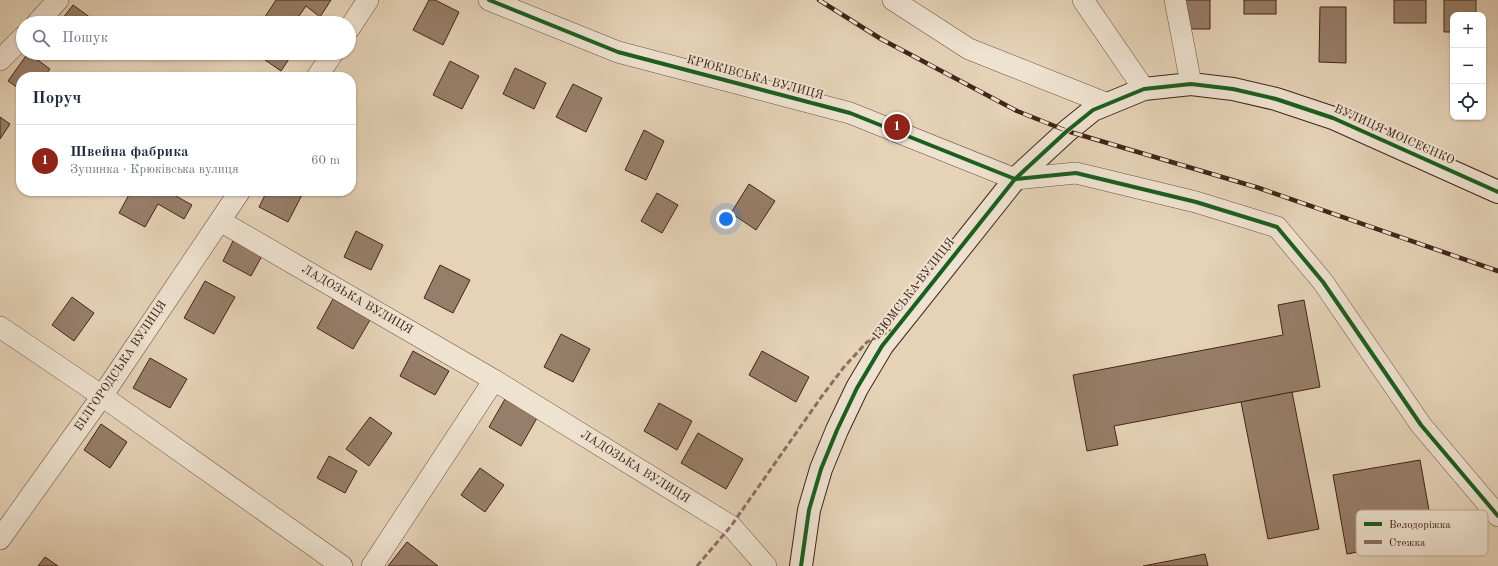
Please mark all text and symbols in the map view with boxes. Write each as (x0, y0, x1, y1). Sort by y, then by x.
map controls (1450, 12, 1486, 120)
button: + (1450, 12, 1486, 48)
search box (16, 16, 356, 60)
icon: search (30, 27, 52, 49)
text: Пошук (62, 31, 108, 46)
button: − (1450, 48, 1486, 84)
street label: КРЮКІВСЬКА ВУЛИЦЯ (685, 54, 825, 102)
button: locate (1450, 84, 1486, 120)
text: Поруч (32, 90, 81, 107)
street label: ВУЛИЦЯ МОІСЕЄНКО (1332, 103, 1456, 167)
pin: 1 (884, 112, 910, 142)
text: Швейна фабрика (70, 145, 189, 160)
text: 1 (41, 154, 49, 167)
text: 60 m (311, 154, 340, 167)
text: Зупинка · Крюківська вулиця (70, 163, 239, 176)
your location (716, 209, 736, 229)
street label: ІЗЮМСЬКА ВУЛИЦЯ (871, 236, 957, 342)
street label: ЛАДОЗЬКА ВУЛИЦЯ (299, 263, 415, 337)
street label: БІЛГОРОДСЬКА ВУЛИЦЯ (73, 299, 169, 433)
street label: ЛАДОЗЬКА ВУЛИЦЯ (578, 429, 692, 505)
legend (1356, 510, 1488, 556)
text: Велодоріжка (1389, 520, 1451, 531)
text: Стежка (1389, 538, 1426, 549)

